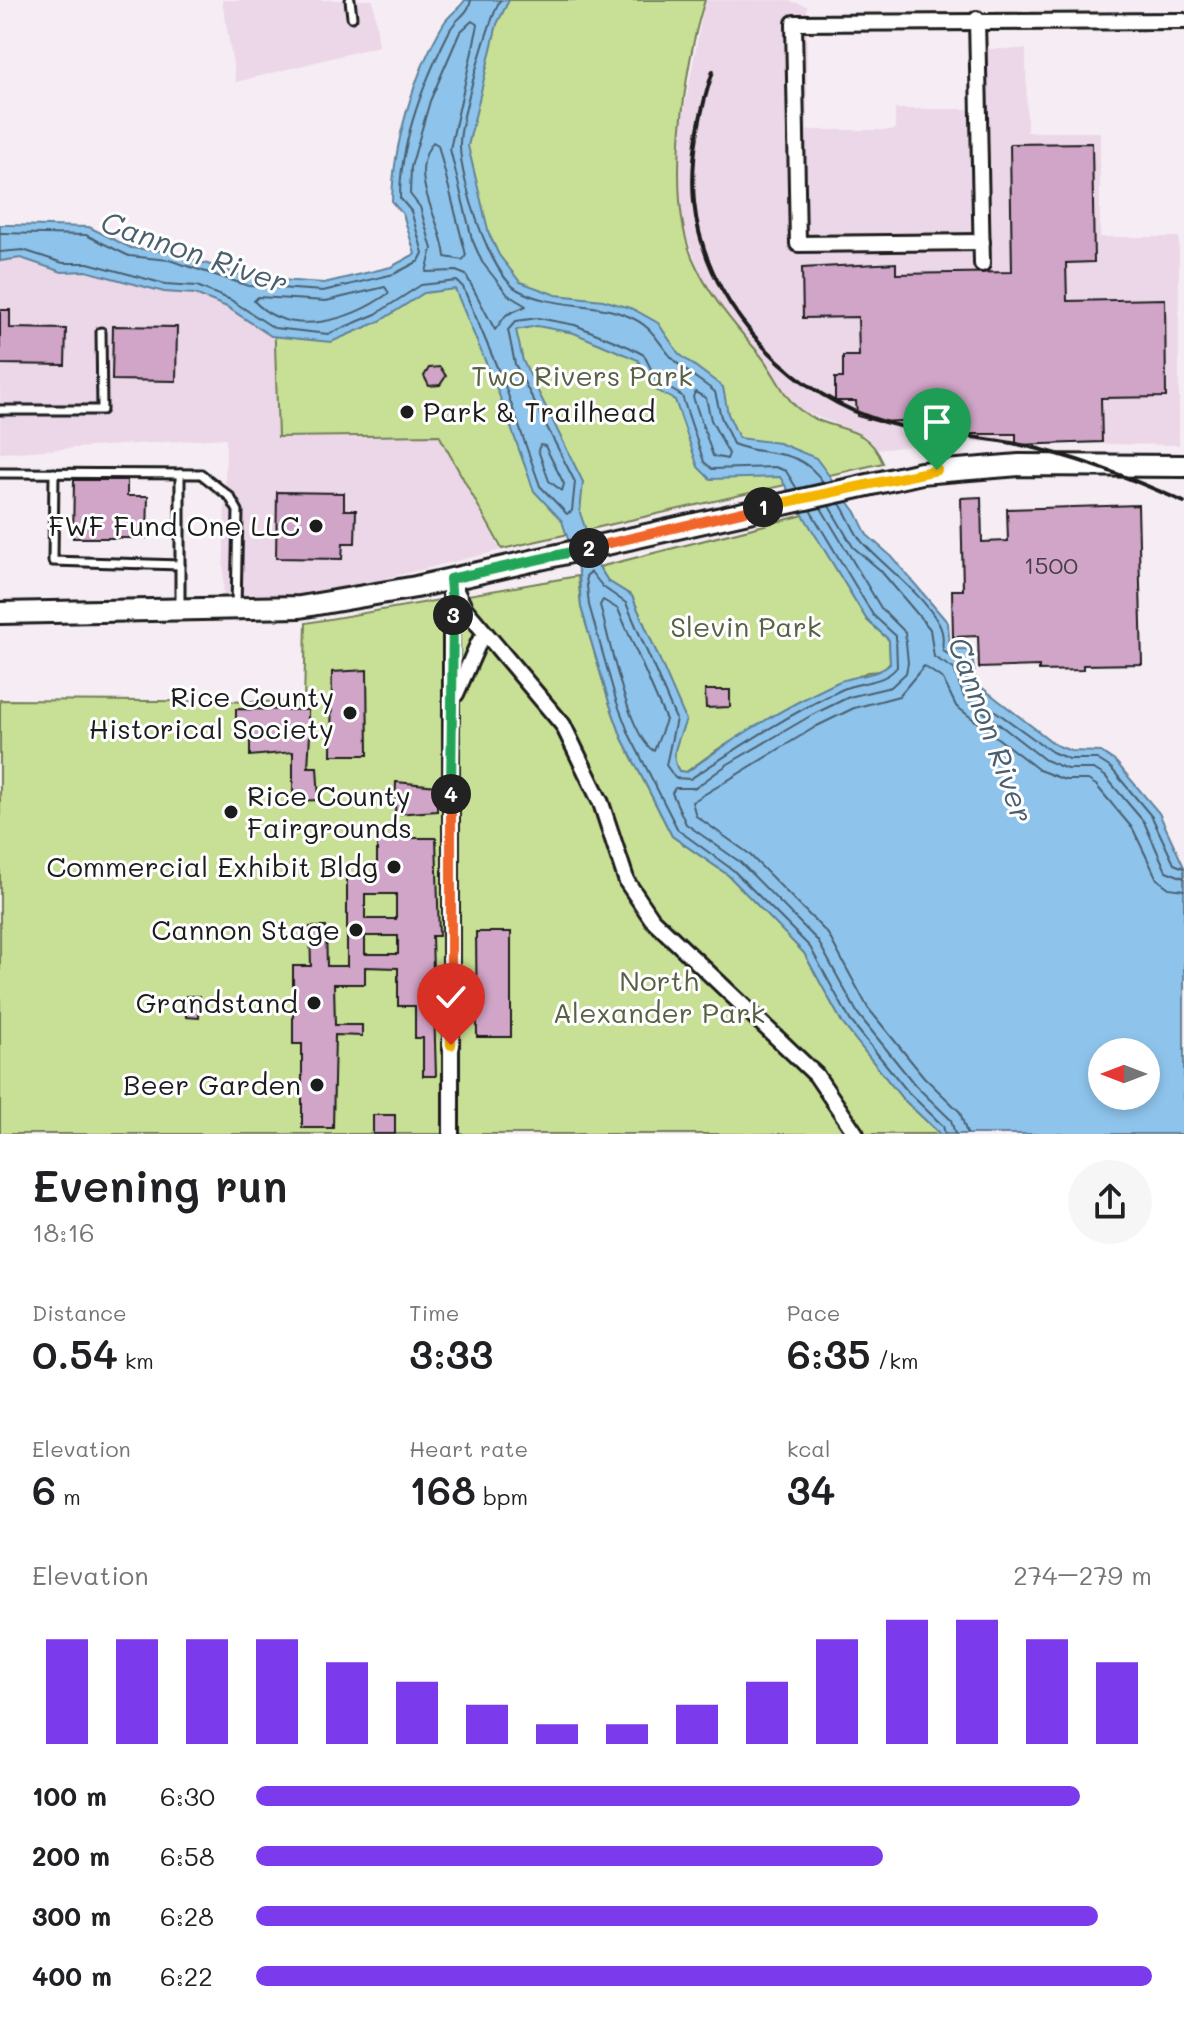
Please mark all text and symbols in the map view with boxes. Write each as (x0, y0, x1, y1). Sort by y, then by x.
water label: Cannon River (96, 200, 293, 302)
park label: Two Rivers Park (471, 357, 693, 393)
pin (903, 388, 971, 470)
place label: Park & Trailhead (423, 393, 656, 429)
icon: arrive (915, 400, 959, 444)
marker: Park & Trailhead (398, 403, 416, 421)
pin: 1 (743, 487, 783, 527)
text: 1 (758, 492, 768, 521)
place label: FWF Fund One LLC (49, 507, 300, 543)
marker: FWF Fund One LLC (307, 517, 325, 535)
pin: 2 (569, 528, 609, 568)
text: 2 (583, 533, 595, 562)
house number: 1500 (1024, 549, 1078, 580)
pin: 3 (433, 595, 473, 635)
text: 3 (446, 600, 460, 629)
park label: Slevin Park (670, 608, 822, 644)
water label: Cannon River (940, 631, 1044, 828)
place label: Rice County Historical Society (89, 678, 334, 746)
marker: Rice County Historical Society (341, 704, 359, 722)
pin: 4 (431, 774, 471, 814)
place label: Rice County Fairgrounds (247, 777, 412, 845)
text: 4 (444, 779, 458, 808)
marker: Rice County Fairgrounds (222, 803, 240, 821)
place label: Commercial Exhibit Bldg (46, 848, 378, 884)
marker: Commercial Exhibit Bldg (385, 858, 403, 876)
place label: Cannon Stage (151, 911, 340, 947)
marker: Cannon Stage (347, 921, 365, 939)
park label: North Alexander Park (553, 962, 765, 1030)
pin (417, 963, 485, 1045)
icon: check (429, 975, 473, 1019)
place label: Grandstand (136, 984, 298, 1020)
marker: Grandstand (305, 994, 323, 1012)
north arrow (1088, 1038, 1160, 1110)
map controls (1088, 1038, 1160, 1110)
place label: Beer Garden (123, 1066, 301, 1102)
marker: Beer Garden (308, 1076, 326, 1094)
text: Evening run (32, 1156, 287, 1213)
button: share (1068, 1160, 1152, 1244)
text: 18:16 (32, 1215, 95, 1249)
text: Distance (32, 1298, 127, 1327)
text: Time (409, 1298, 459, 1327)
text: Pace (787, 1298, 840, 1327)
text: 0.54 (32, 1327, 118, 1379)
text: 3:33 (409, 1327, 493, 1379)
text: 6:35 (787, 1327, 871, 1379)
text: km (118, 1346, 154, 1375)
text: /km (871, 1346, 918, 1375)
text: Elevation (32, 1434, 131, 1463)
text: Heart rate (409, 1434, 528, 1463)
text: kcal (787, 1434, 831, 1463)
text: 6 (32, 1463, 56, 1515)
text: 168 (409, 1463, 476, 1515)
text: 34 (787, 1463, 835, 1515)
text: m (56, 1482, 81, 1511)
text: bpm (476, 1482, 528, 1511)
text: Elevation (32, 1558, 149, 1592)
text: 274–279 m (1013, 1558, 1152, 1592)
text: 100 m (32, 1779, 107, 1813)
text: 6:30 (160, 1779, 215, 1813)
text: 200 m (32, 1839, 110, 1873)
text: 6:58 (160, 1839, 215, 1873)
text: 300 m (32, 1899, 111, 1933)
text: 6:28 (160, 1899, 214, 1933)
text: 400 m (32, 1959, 112, 1993)
text: 6:22 (160, 1959, 213, 1993)

